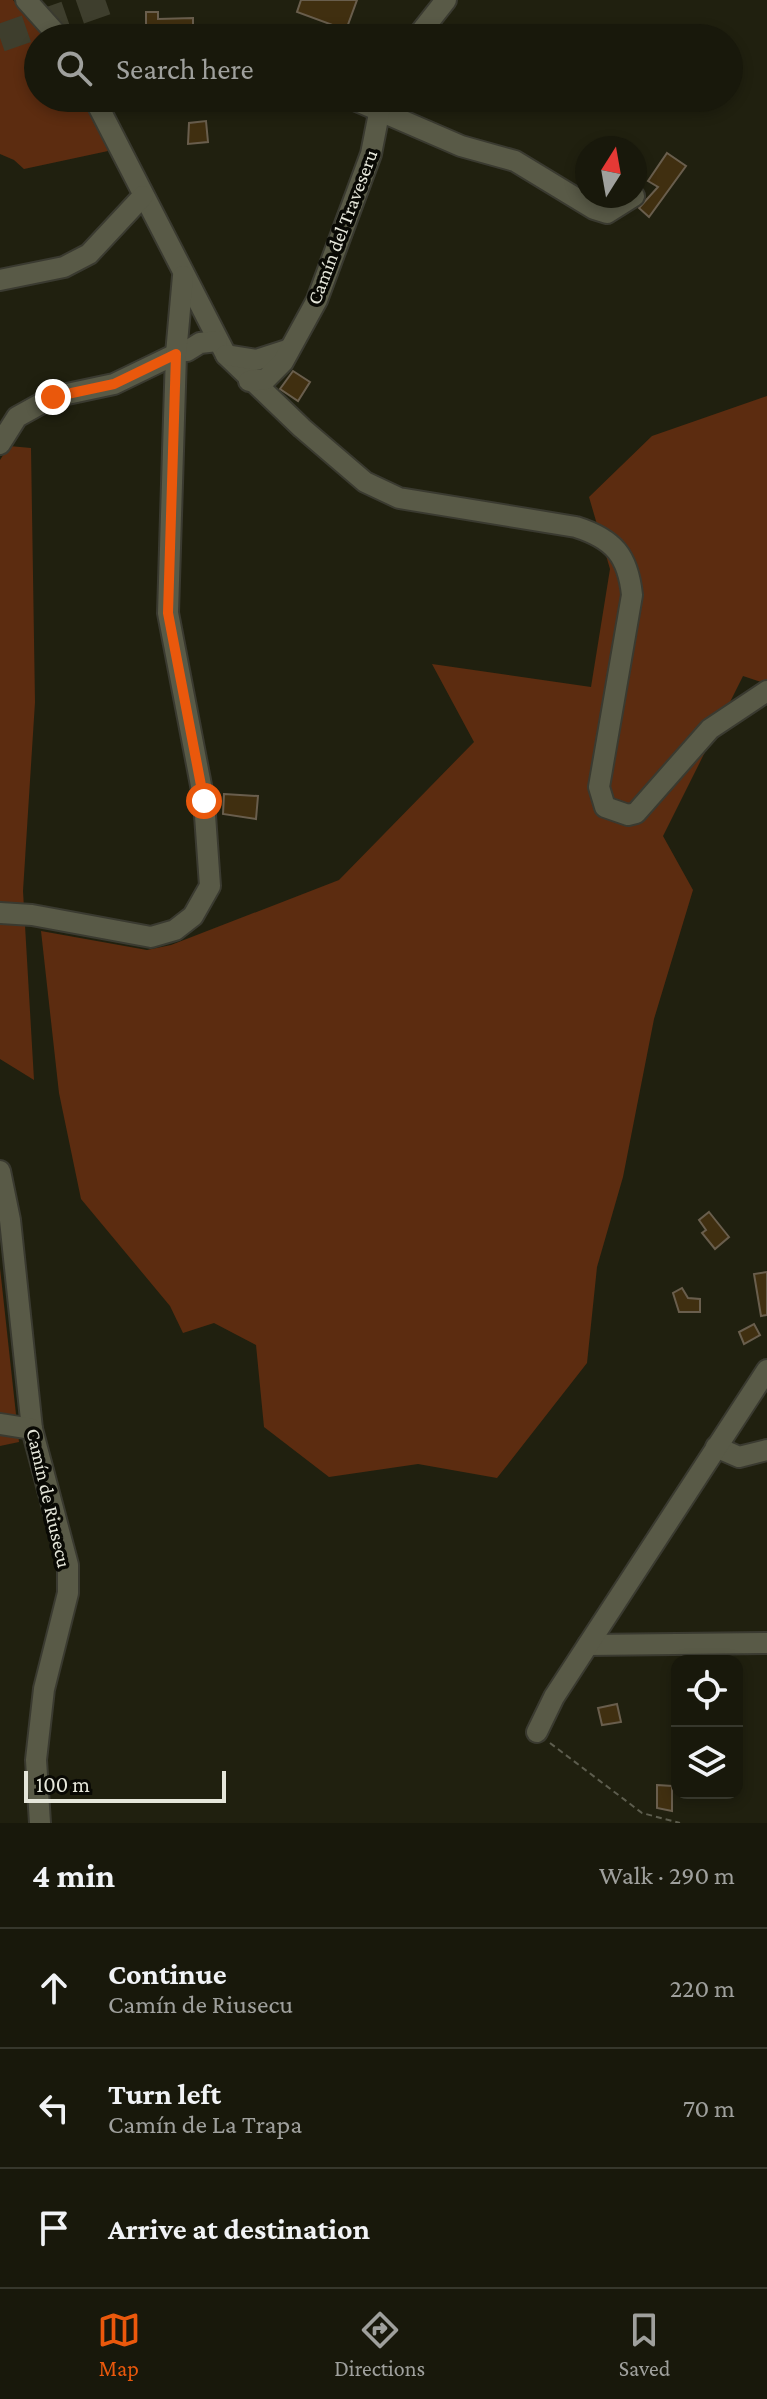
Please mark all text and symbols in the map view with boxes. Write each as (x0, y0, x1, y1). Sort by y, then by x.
search box (24, 24, 743, 112)
icon: search (52, 46, 96, 90)
text: Search here (116, 52, 254, 85)
north arrow (575, 136, 647, 208)
street label: Camín del Traveseru (302, 146, 382, 308)
route end (35, 379, 71, 415)
route start (186, 783, 222, 819)
street label: Camín de Riusecu (22, 1426, 76, 1570)
map controls (671, 1655, 743, 1799)
button: locate (671, 1655, 743, 1727)
button: layers (671, 1727, 743, 1799)
scale bar (24, 1767, 226, 1803)
text: 100 m (36, 1772, 90, 1797)
text: 4 min (32, 1857, 115, 1894)
text: Walk · 290 m (599, 1861, 735, 1890)
text: Continue (108, 1957, 227, 1990)
icon: ahead (32, 1966, 76, 2010)
text: 220 m (670, 1974, 735, 2003)
text: Camín de Riusecu (108, 1990, 293, 2019)
text: Turn left (108, 2077, 221, 2110)
icon: left (32, 2086, 76, 2130)
text: 70 m (683, 2094, 735, 2123)
text: Camín de La Trapa (108, 2110, 302, 2139)
icon: arrive (32, 2206, 76, 2250)
text: Arrive at destination (108, 2212, 370, 2245)
tab: Map (97, 2308, 141, 2381)
tab: Directions (334, 2308, 425, 2381)
tab: Saved (619, 2308, 670, 2381)

